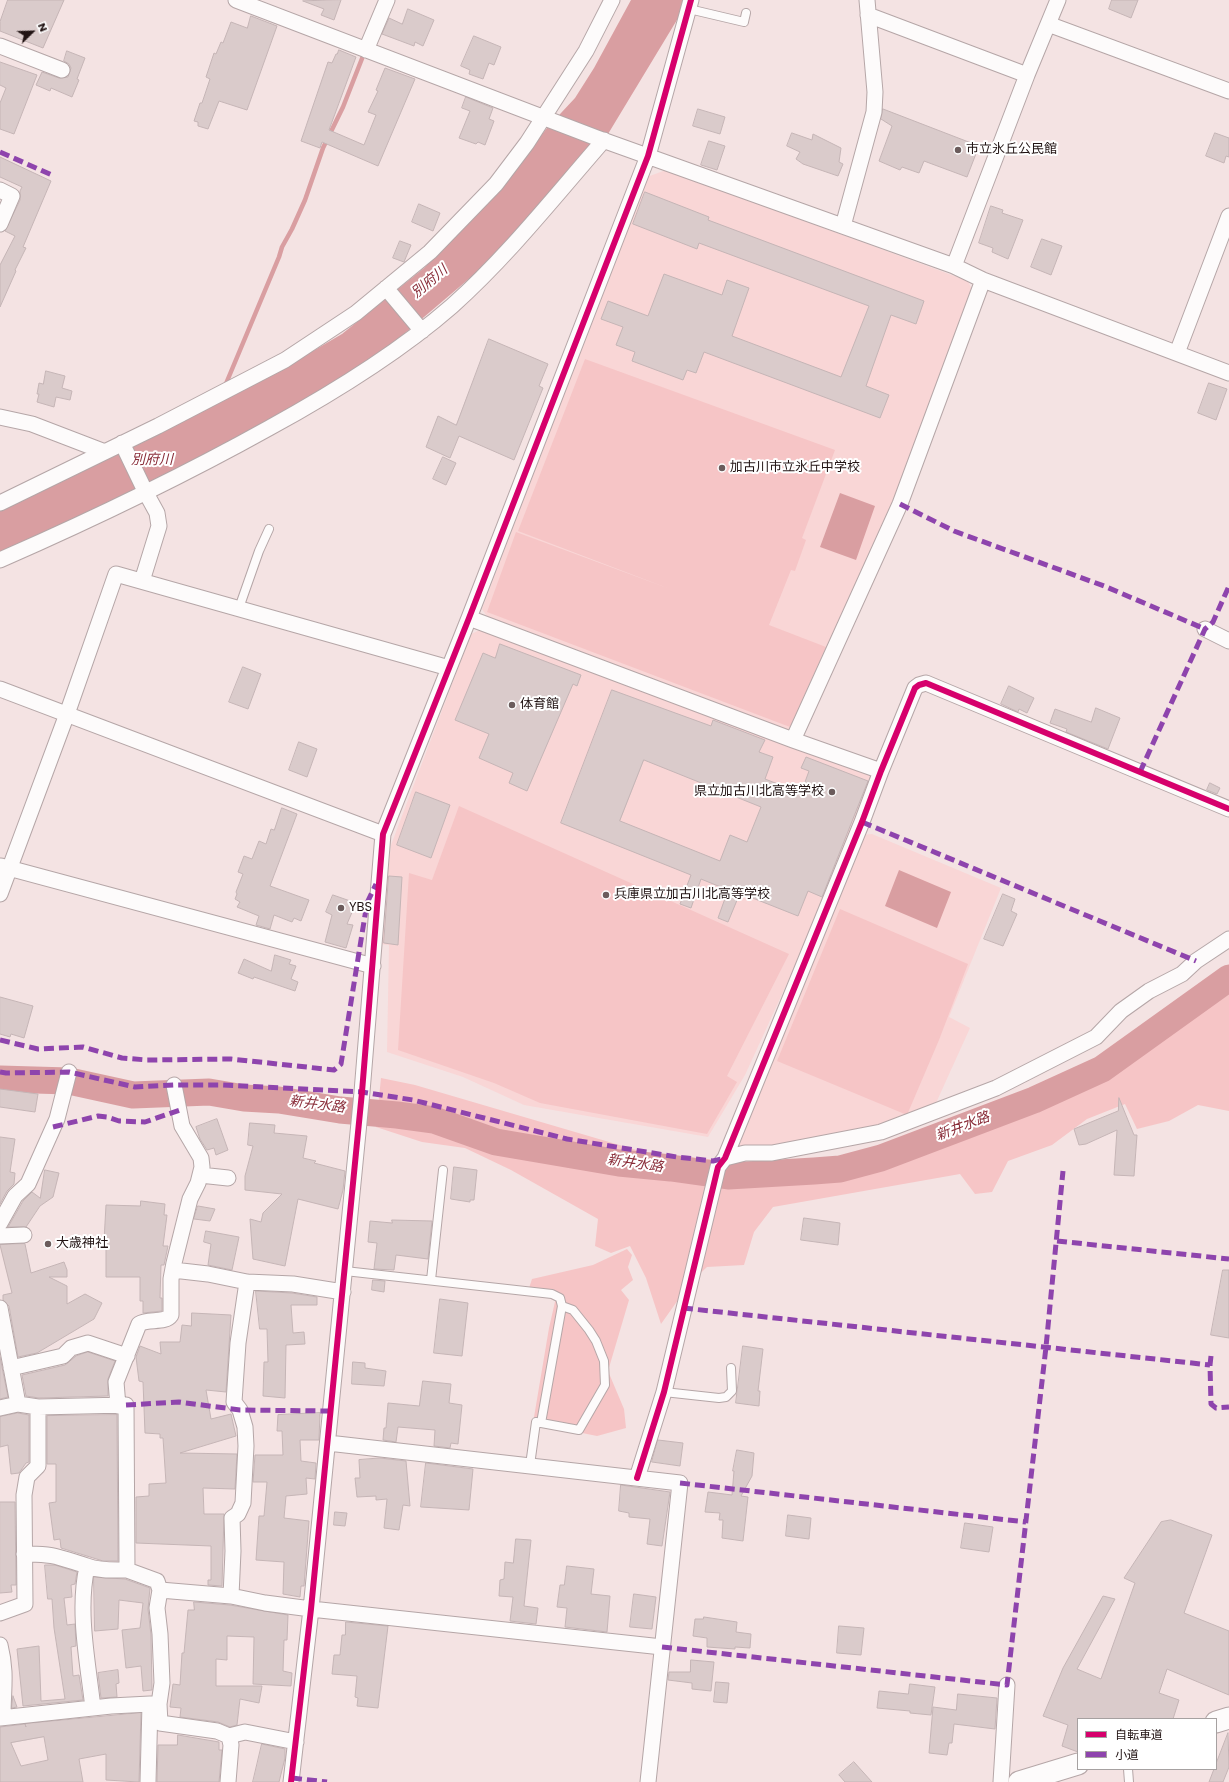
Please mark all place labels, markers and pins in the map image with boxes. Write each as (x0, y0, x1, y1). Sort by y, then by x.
place label: 市立氷丘公民館 (966, 142, 1057, 158)
marker: 市立氷丘公民館 (953, 145, 963, 155)
place label: 加古川市立氷丘中学校 (730, 460, 860, 476)
marker: 加古川市立氷丘中学校 (717, 463, 727, 473)
place label: 体育館 (520, 697, 559, 713)
marker: 体育館 (507, 700, 517, 710)
place label: 県立加古川北高等学校 (694, 784, 824, 800)
marker: 県立加古川北高等学校 (827, 787, 837, 797)
place label: 兵庫県立加古川北高等学校 (614, 887, 770, 903)
marker: 兵庫県立加古川北高等学校 (601, 890, 611, 900)
place label: YBS (349, 900, 372, 916)
marker: YBS (336, 903, 346, 913)
place label: 大歳神社 (56, 1236, 108, 1252)
marker: 大歳神社 (43, 1239, 53, 1249)

